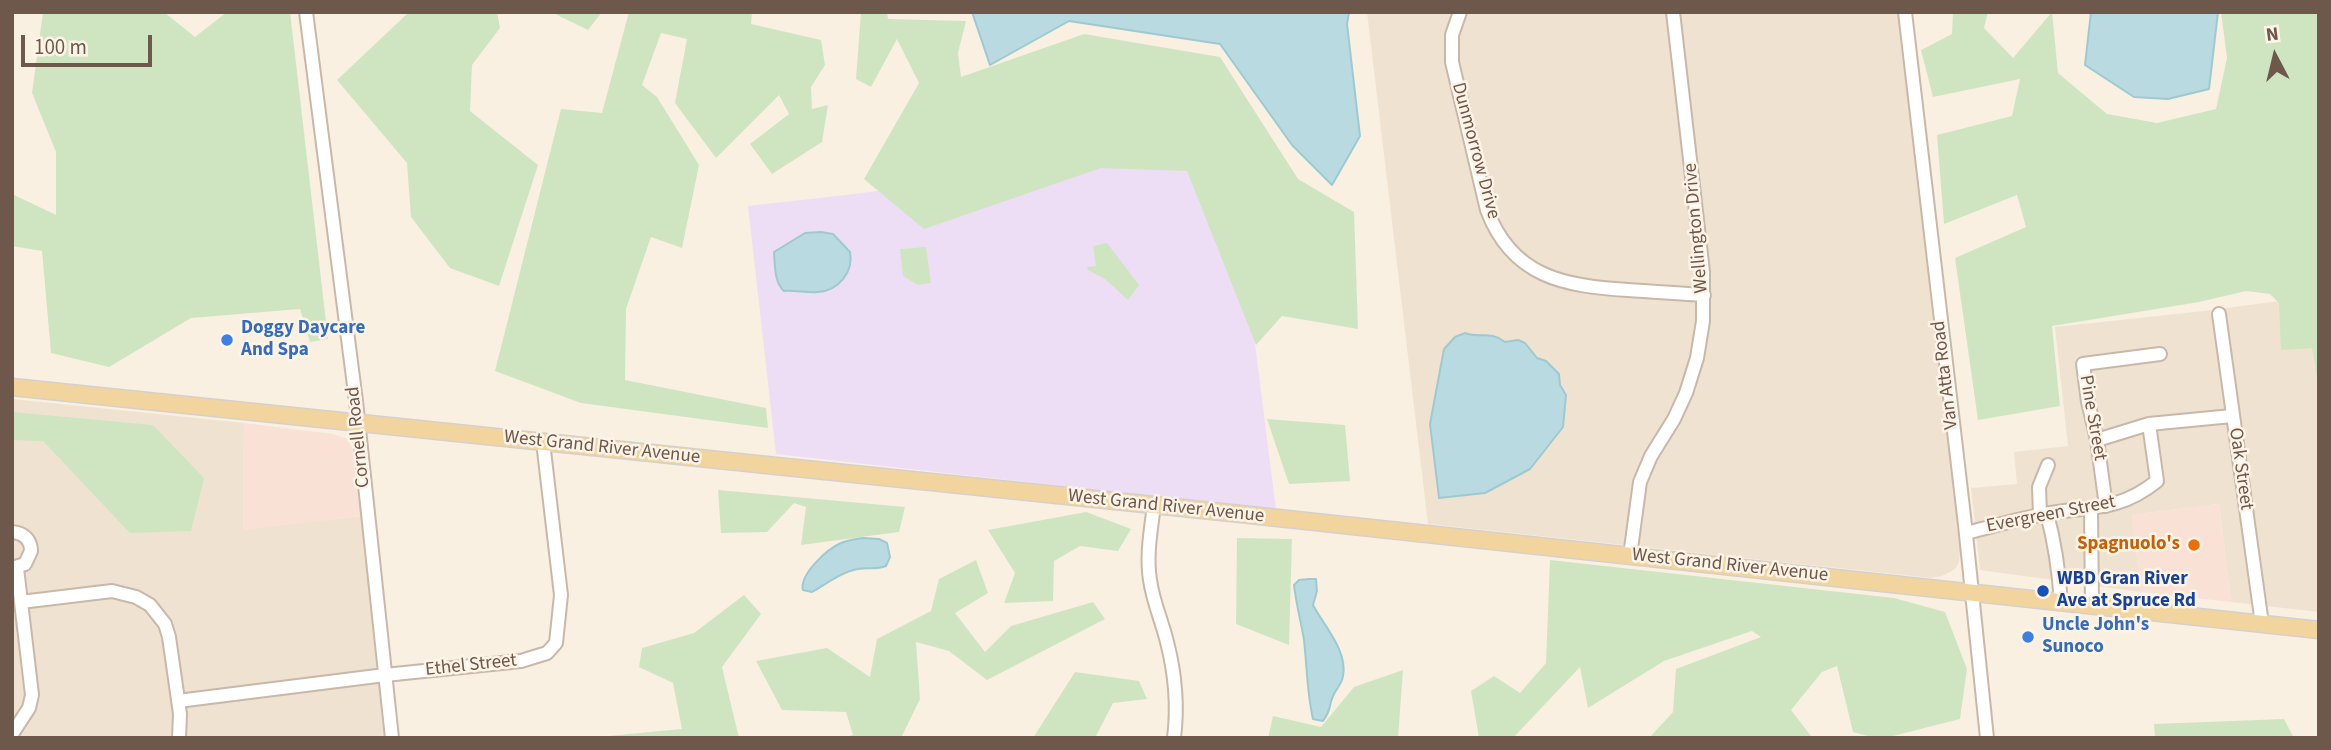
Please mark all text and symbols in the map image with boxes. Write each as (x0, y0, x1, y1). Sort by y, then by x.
text: N (2264, 20, 2280, 49)
scale bar (24, 21, 156, 65)
north arrow (2240, 21, 2310, 91)
text: 100 m (34, 32, 87, 62)
street label: Dunmorrow Drive (1446, 80, 1504, 222)
street label: Wellington Drive (1680, 162, 1714, 294)
place label: Doggy Daycare And Spa (241, 318, 365, 362)
street label: Van Atta Road (1928, 319, 1964, 431)
marker: Doggy Daycare And Spa (219, 332, 235, 348)
street label: Pine Street (2073, 373, 2111, 463)
street label: Cornell Road (342, 385, 376, 489)
street label: West Grand River Avenue (503, 426, 701, 470)
street label: Oak Street (2223, 426, 2257, 512)
street label: West Grand River Avenue (1067, 485, 1265, 529)
street label: Evergreen Street (1984, 491, 2118, 539)
place label: Spagnuolo's (2077, 534, 2180, 556)
marker: Spagnuolo's (2186, 537, 2202, 553)
street label: West Grand River Avenue (1631, 544, 1829, 588)
place label: WBD Gran River Ave at Spruce Rd (2057, 569, 2196, 613)
marker: WBD Gran River Ave at Spruce Rd (2035, 583, 2051, 599)
place label: Uncle John's Sunoco (2042, 615, 2149, 659)
marker: Uncle John's Sunoco (2020, 629, 2036, 645)
street label: Ethel Street (424, 650, 518, 682)

